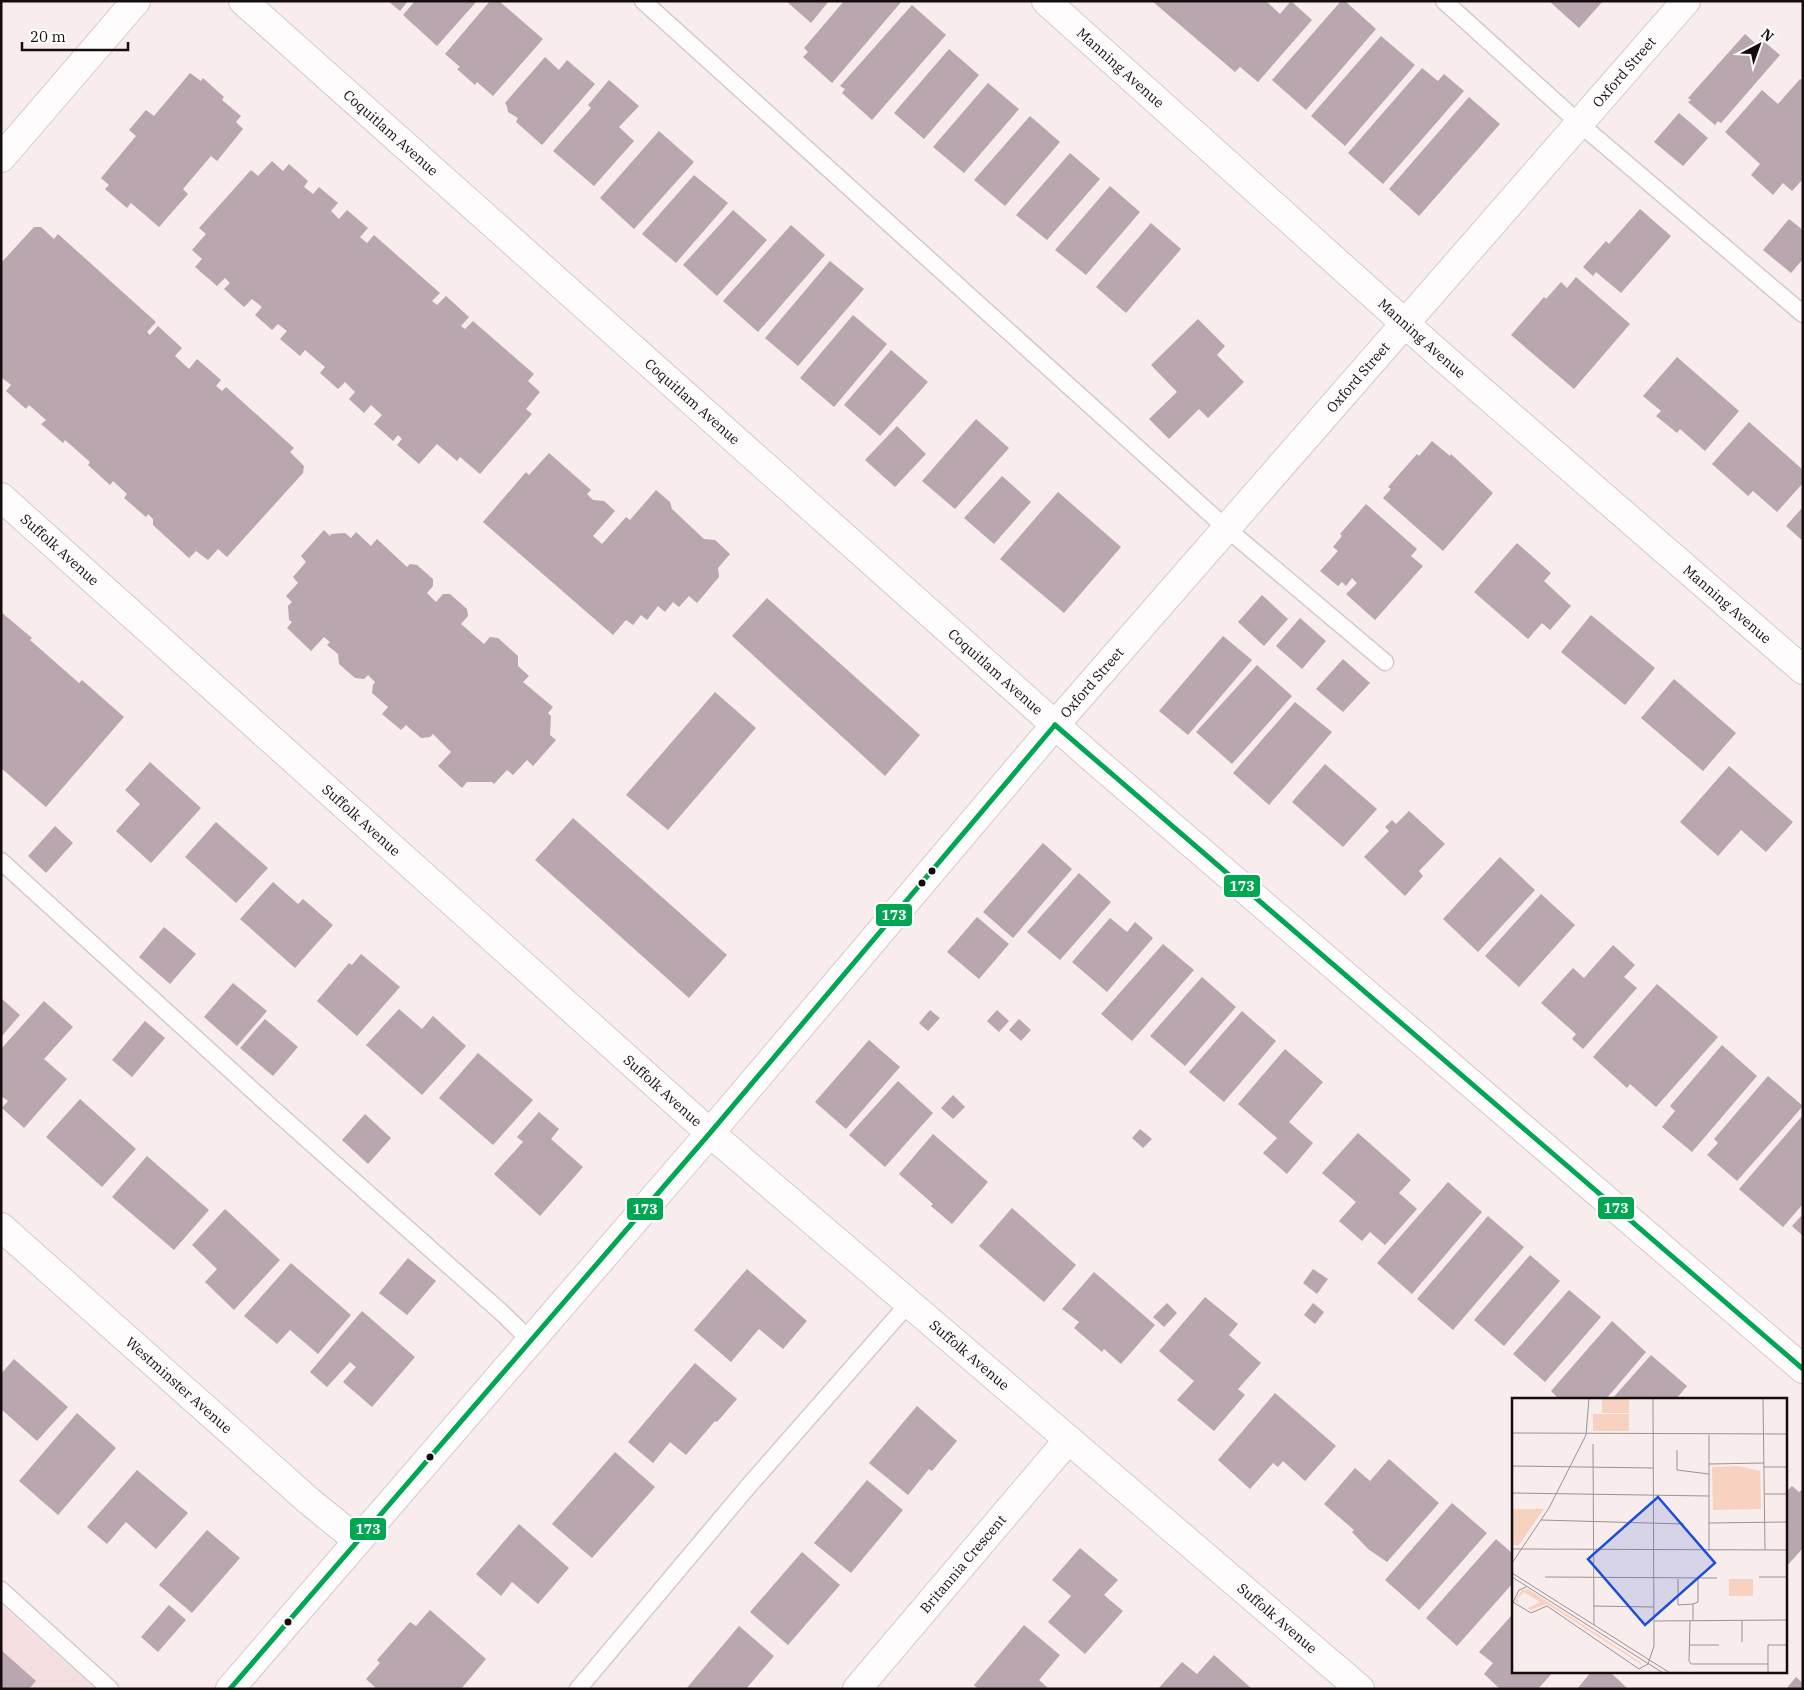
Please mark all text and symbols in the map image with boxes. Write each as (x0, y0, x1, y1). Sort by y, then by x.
scale bar (22, 20, 129, 52)
north arrow (1734, 20, 1784, 70)
street label: Manning Avenue (1073, 24, 1168, 112)
text: N (1757, 25, 1778, 46)
text: 20 m (30, 27, 66, 46)
street label: Oxford Street (1588, 33, 1660, 111)
street label: Coquitlam Avenue (340, 86, 442, 180)
street label: Manning Avenue (1374, 295, 1469, 382)
street label: Oxford Street (1322, 338, 1394, 416)
street label: Coquitlam Avenue (641, 355, 744, 449)
street label: Suffolk Avenue (17, 510, 103, 590)
street label: Manning Avenue (1679, 561, 1775, 648)
street label: Coquitlam Avenue (944, 625, 1047, 719)
street label: Oxford Street (1056, 644, 1128, 722)
street label: Suffolk Avenue (318, 780, 404, 860)
unlabelled marker (927, 866, 937, 876)
line badge: 173 (1223, 874, 1261, 898)
text: 173 (1229, 877, 1255, 895)
unlabelled marker (917, 878, 927, 888)
line badge: 173 (875, 903, 913, 927)
text: 173 (881, 906, 907, 924)
street label: Suffolk Avenue (620, 1051, 706, 1130)
line badge: 173 (1597, 1196, 1635, 1220)
line badge: 173 (626, 1197, 664, 1221)
text: 173 (1603, 1199, 1629, 1217)
text: 173 (632, 1200, 658, 1218)
street label: Suffolk Avenue (926, 1316, 1013, 1394)
street label: Westminster Avenue (122, 1333, 236, 1437)
inset map (1512, 1398, 1786, 1672)
unlabelled marker (425, 1452, 435, 1462)
street label: Britannia Crescent (916, 1511, 1010, 1617)
line badge: 173 (349, 1517, 387, 1541)
text: 173 (355, 1520, 381, 1538)
street label: Suffolk Avenue (1234, 1579, 1321, 1657)
unlabelled marker (283, 1617, 293, 1627)

